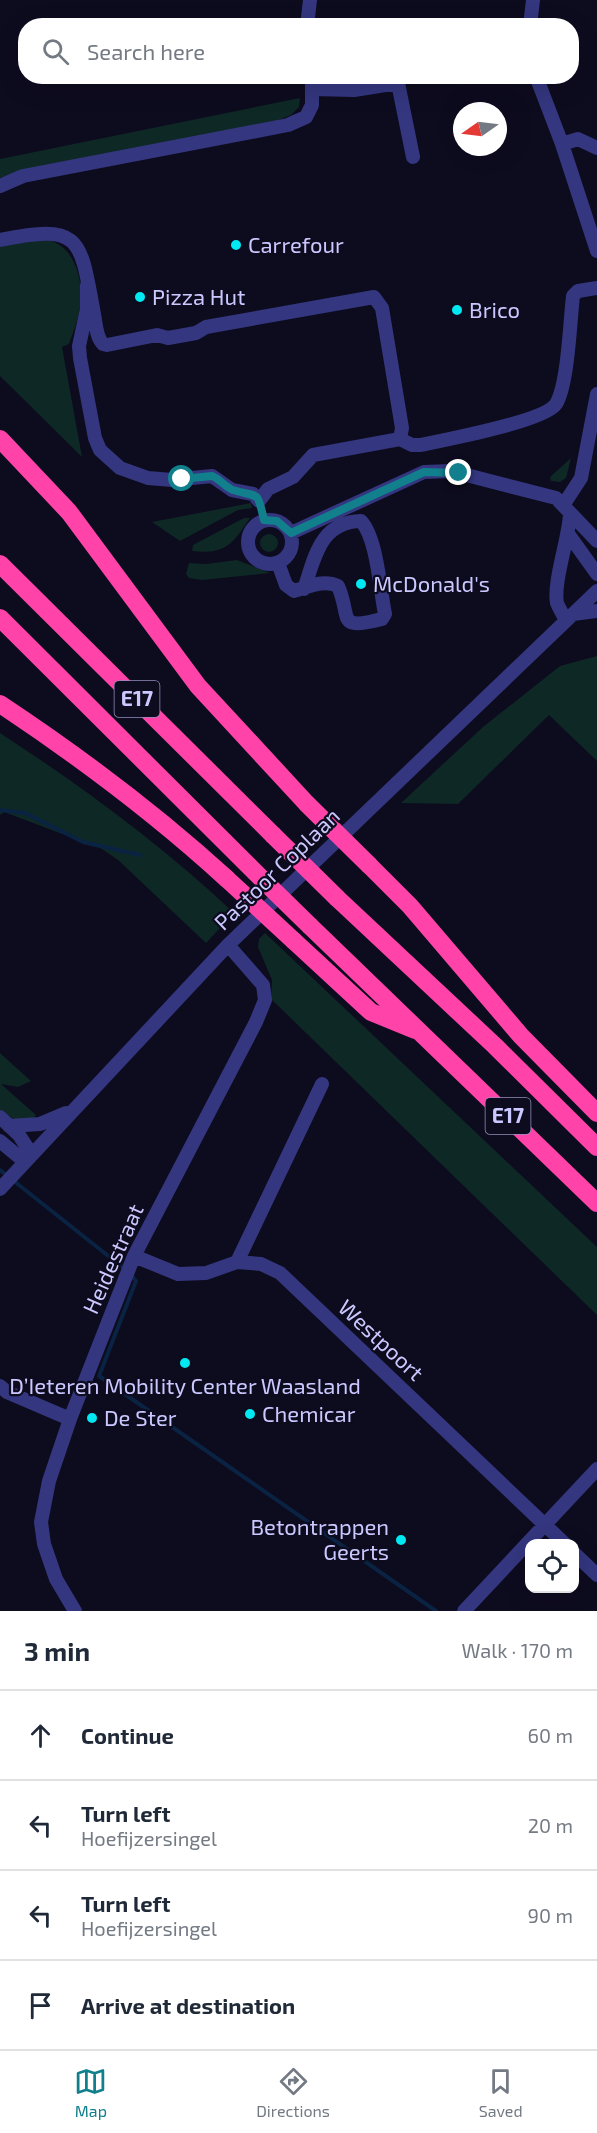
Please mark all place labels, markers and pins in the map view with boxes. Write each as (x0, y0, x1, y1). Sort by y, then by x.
place label: Carrefour (248, 231, 344, 257)
marker: Carrefour (229, 238, 243, 252)
place label: Pizza Hut (152, 283, 245, 309)
marker: Pizza Hut (133, 290, 147, 304)
place label: Brico (469, 296, 520, 322)
marker: Brico (450, 303, 464, 317)
place label: McDonald's (373, 570, 490, 596)
marker: McDonald's (354, 577, 368, 591)
marker: D’Ieteren Mobility Center Waasland (178, 1356, 192, 1370)
place label: D’Ieteren Mobility Center Waasland (9, 1372, 361, 1398)
place label: Chemicar (262, 1400, 356, 1426)
place label: De Ster (104, 1404, 177, 1430)
marker: Chemicar (243, 1407, 257, 1421)
marker: De Ster (85, 1411, 99, 1425)
place label: Betontrappen Geerts (250, 1513, 389, 1564)
marker: Betontrappen Geerts (394, 1533, 408, 1547)

